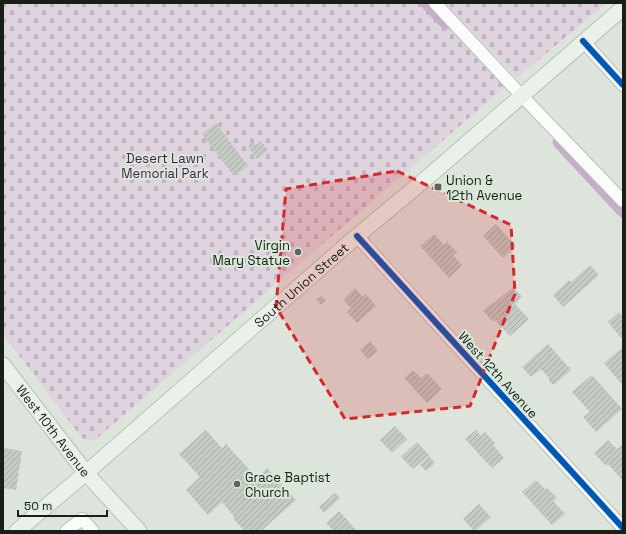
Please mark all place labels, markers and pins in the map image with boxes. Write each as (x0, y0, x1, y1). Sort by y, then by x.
place label: Union & 12th Avenue (446, 172, 522, 204)
marker: Union & 12th Avenue (433, 182, 443, 192)
place label: Virgin Mary Statue (212, 237, 290, 269)
marker: Virgin Mary Statue (293, 247, 303, 257)
place label: Grace Baptist Church (245, 469, 330, 501)
marker: Grace Baptist Church (232, 479, 242, 489)

